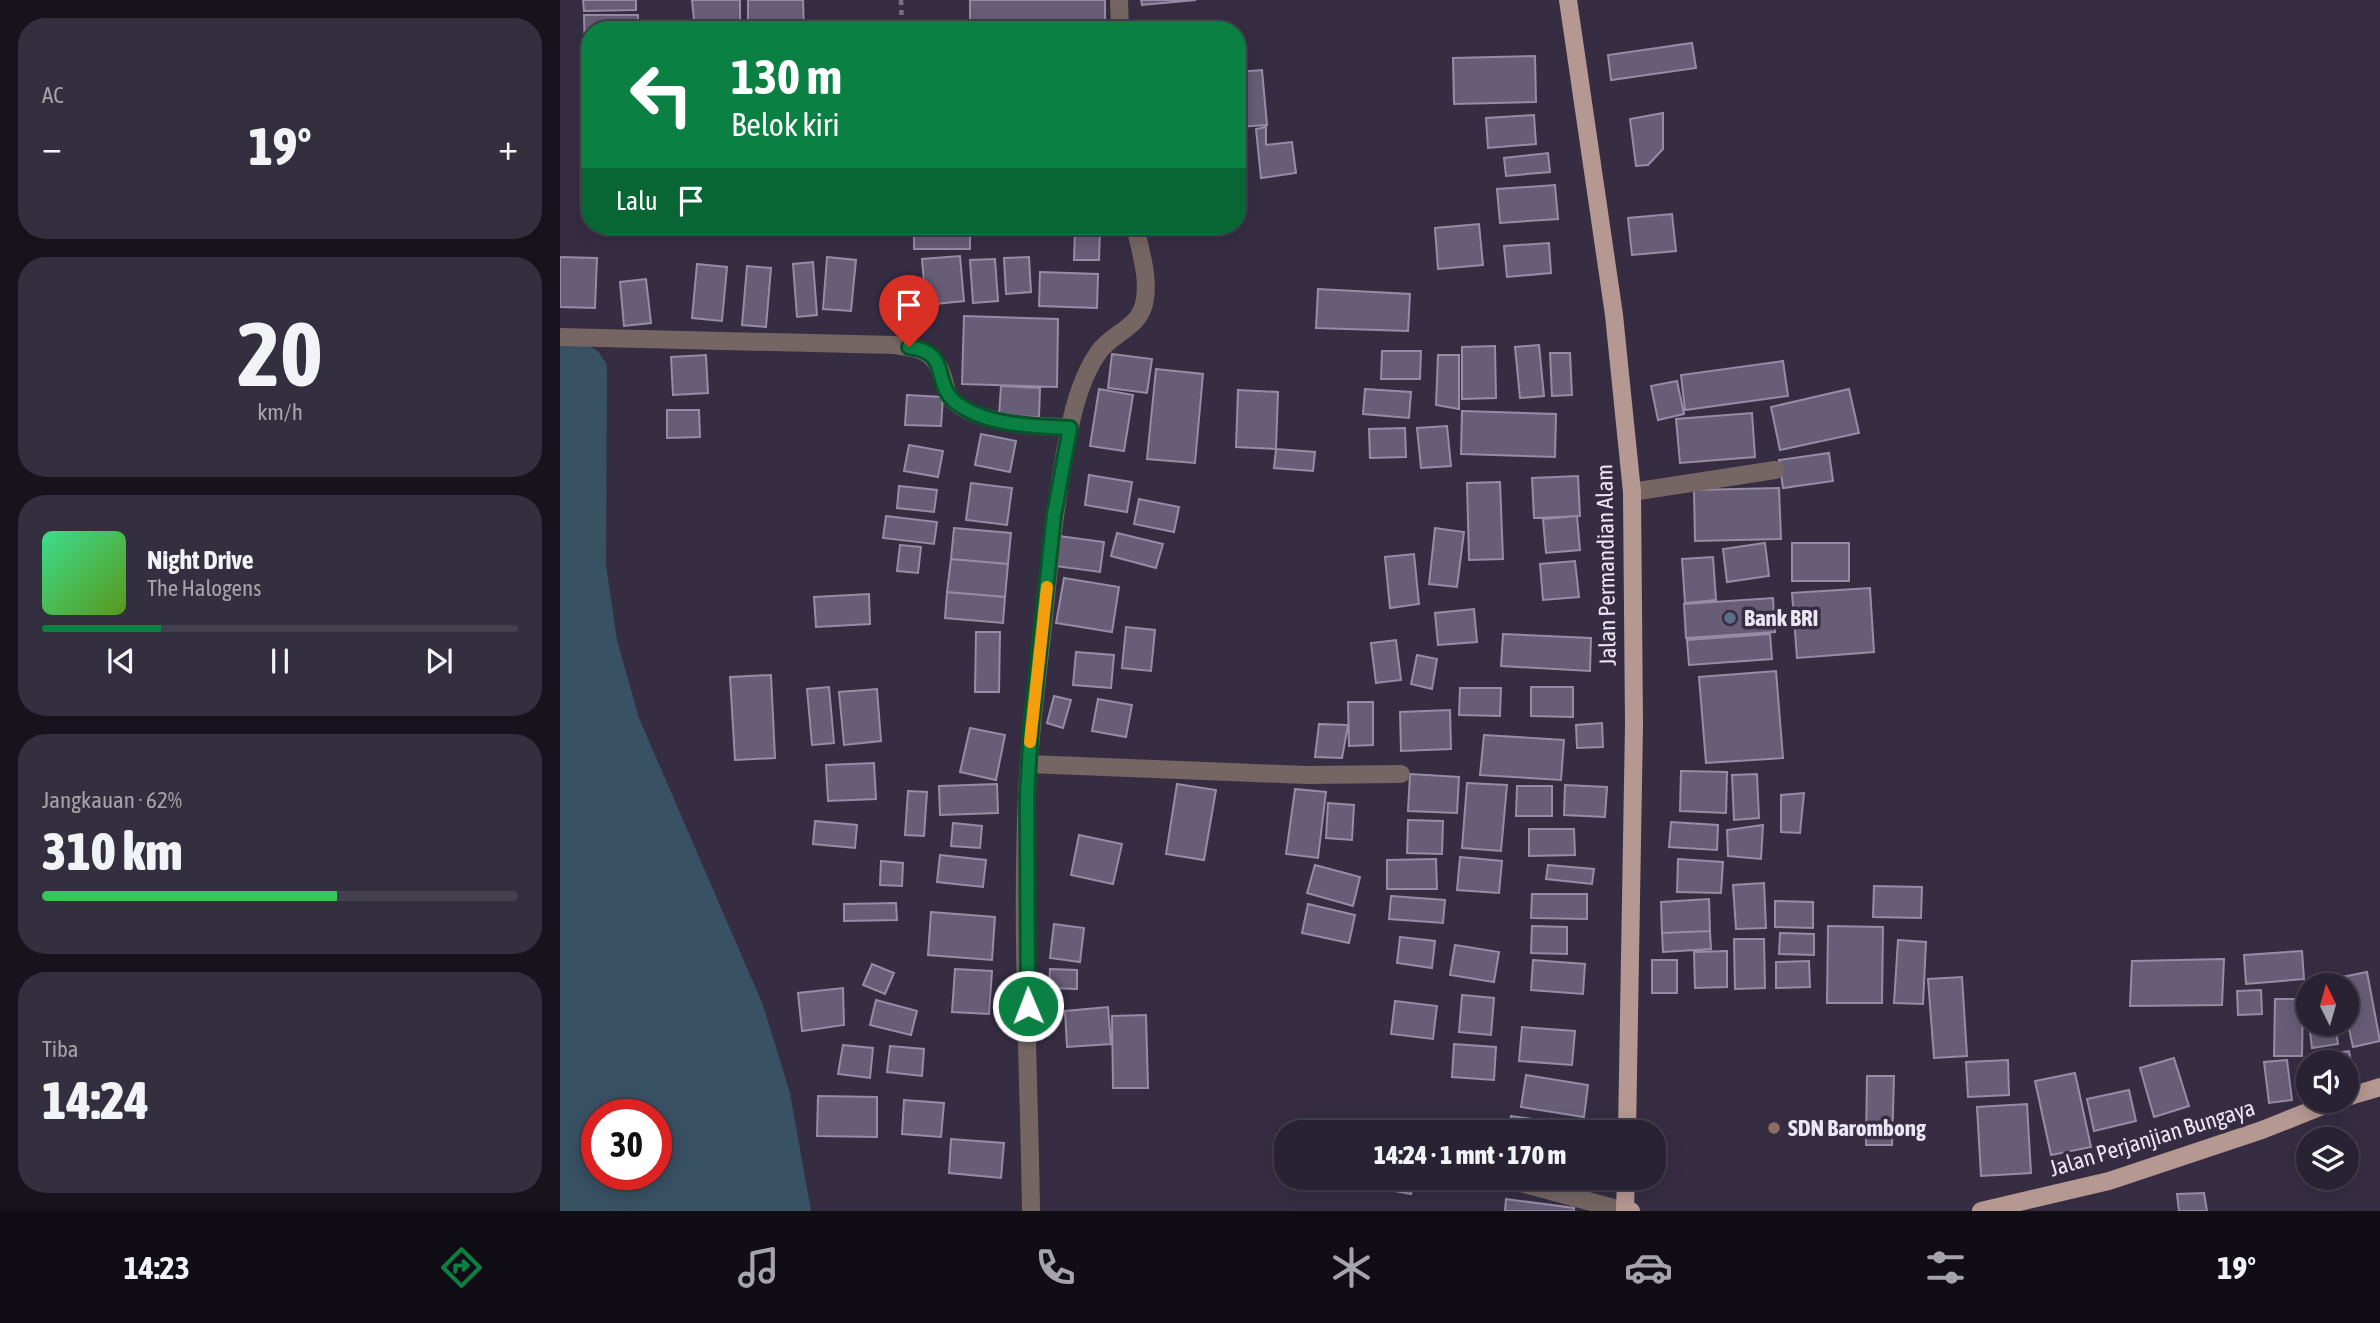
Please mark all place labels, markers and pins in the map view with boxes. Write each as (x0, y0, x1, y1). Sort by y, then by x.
pin (879, 275, 939, 347)
place label: Bank BRI (1744, 605, 1818, 631)
marker: Bank BRI (1722, 610, 1738, 626)
place label: SDN Barombong (1788, 1115, 1926, 1141)
marker: SDN Barombong (1766, 1120, 1782, 1136)

